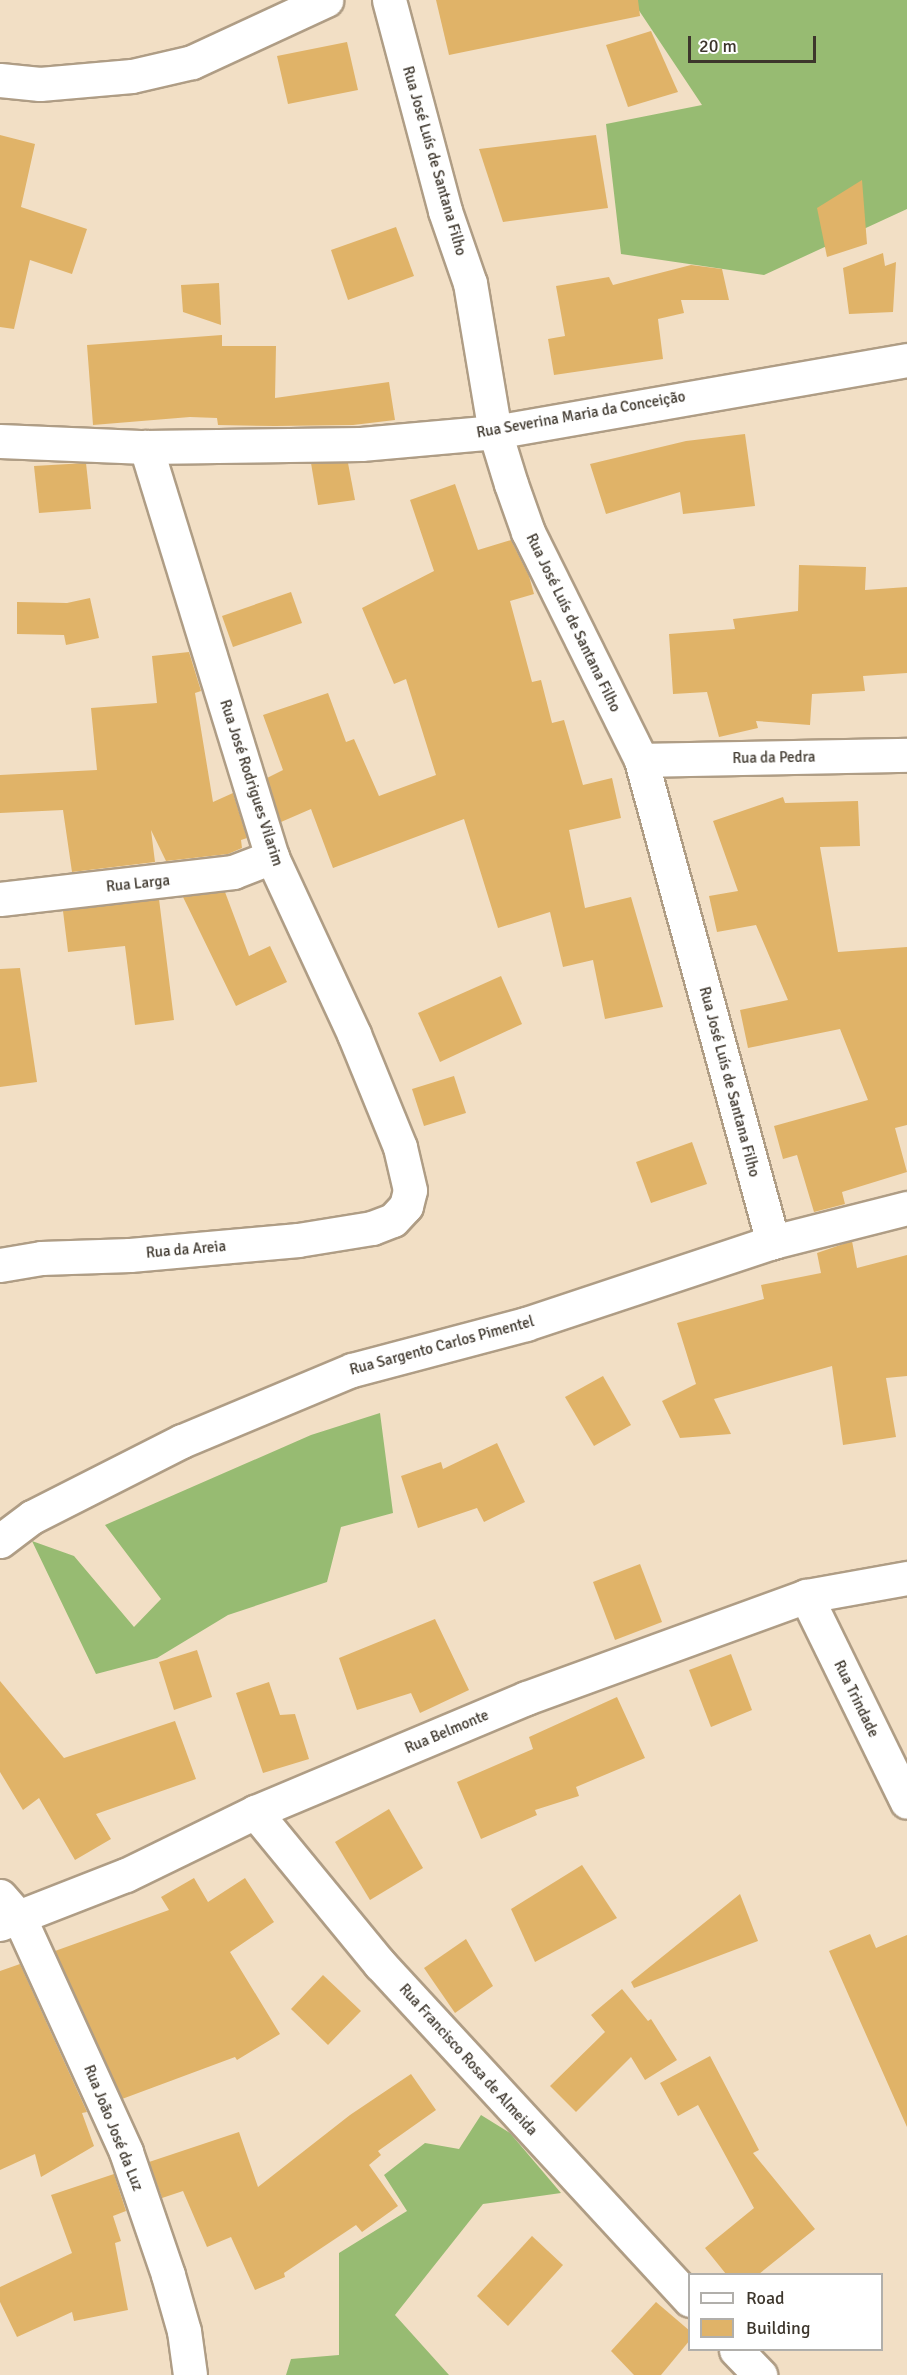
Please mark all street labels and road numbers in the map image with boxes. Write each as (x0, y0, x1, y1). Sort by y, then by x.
street label: Rua José Luís de Santana Filho (398, 64, 470, 258)
street label: Rua Severina Maria da Conceição (475, 388, 687, 442)
street label: Rua José Luís de Santana Filho (522, 531, 624, 715)
street label: Rua José Rodrigues Vilarim (216, 697, 286, 869)
street label: Rua da Pedra (732, 748, 816, 768)
street label: Rua Larga (105, 872, 171, 896)
street label: Rua José Luís de Santana Filho (695, 985, 763, 1179)
street label: Rua da Areia (145, 1238, 227, 1262)
street label: Rua Sargento Carlos Pimentel (348, 1313, 536, 1379)
street label: Rua Trindade (830, 1658, 882, 1740)
street label: Rua Belmonte (402, 1706, 492, 1758)
street label: Rua Francisco Rosa de Almeida (395, 1981, 541, 2139)
street label: Rua João José da Luz (80, 2062, 146, 2194)

